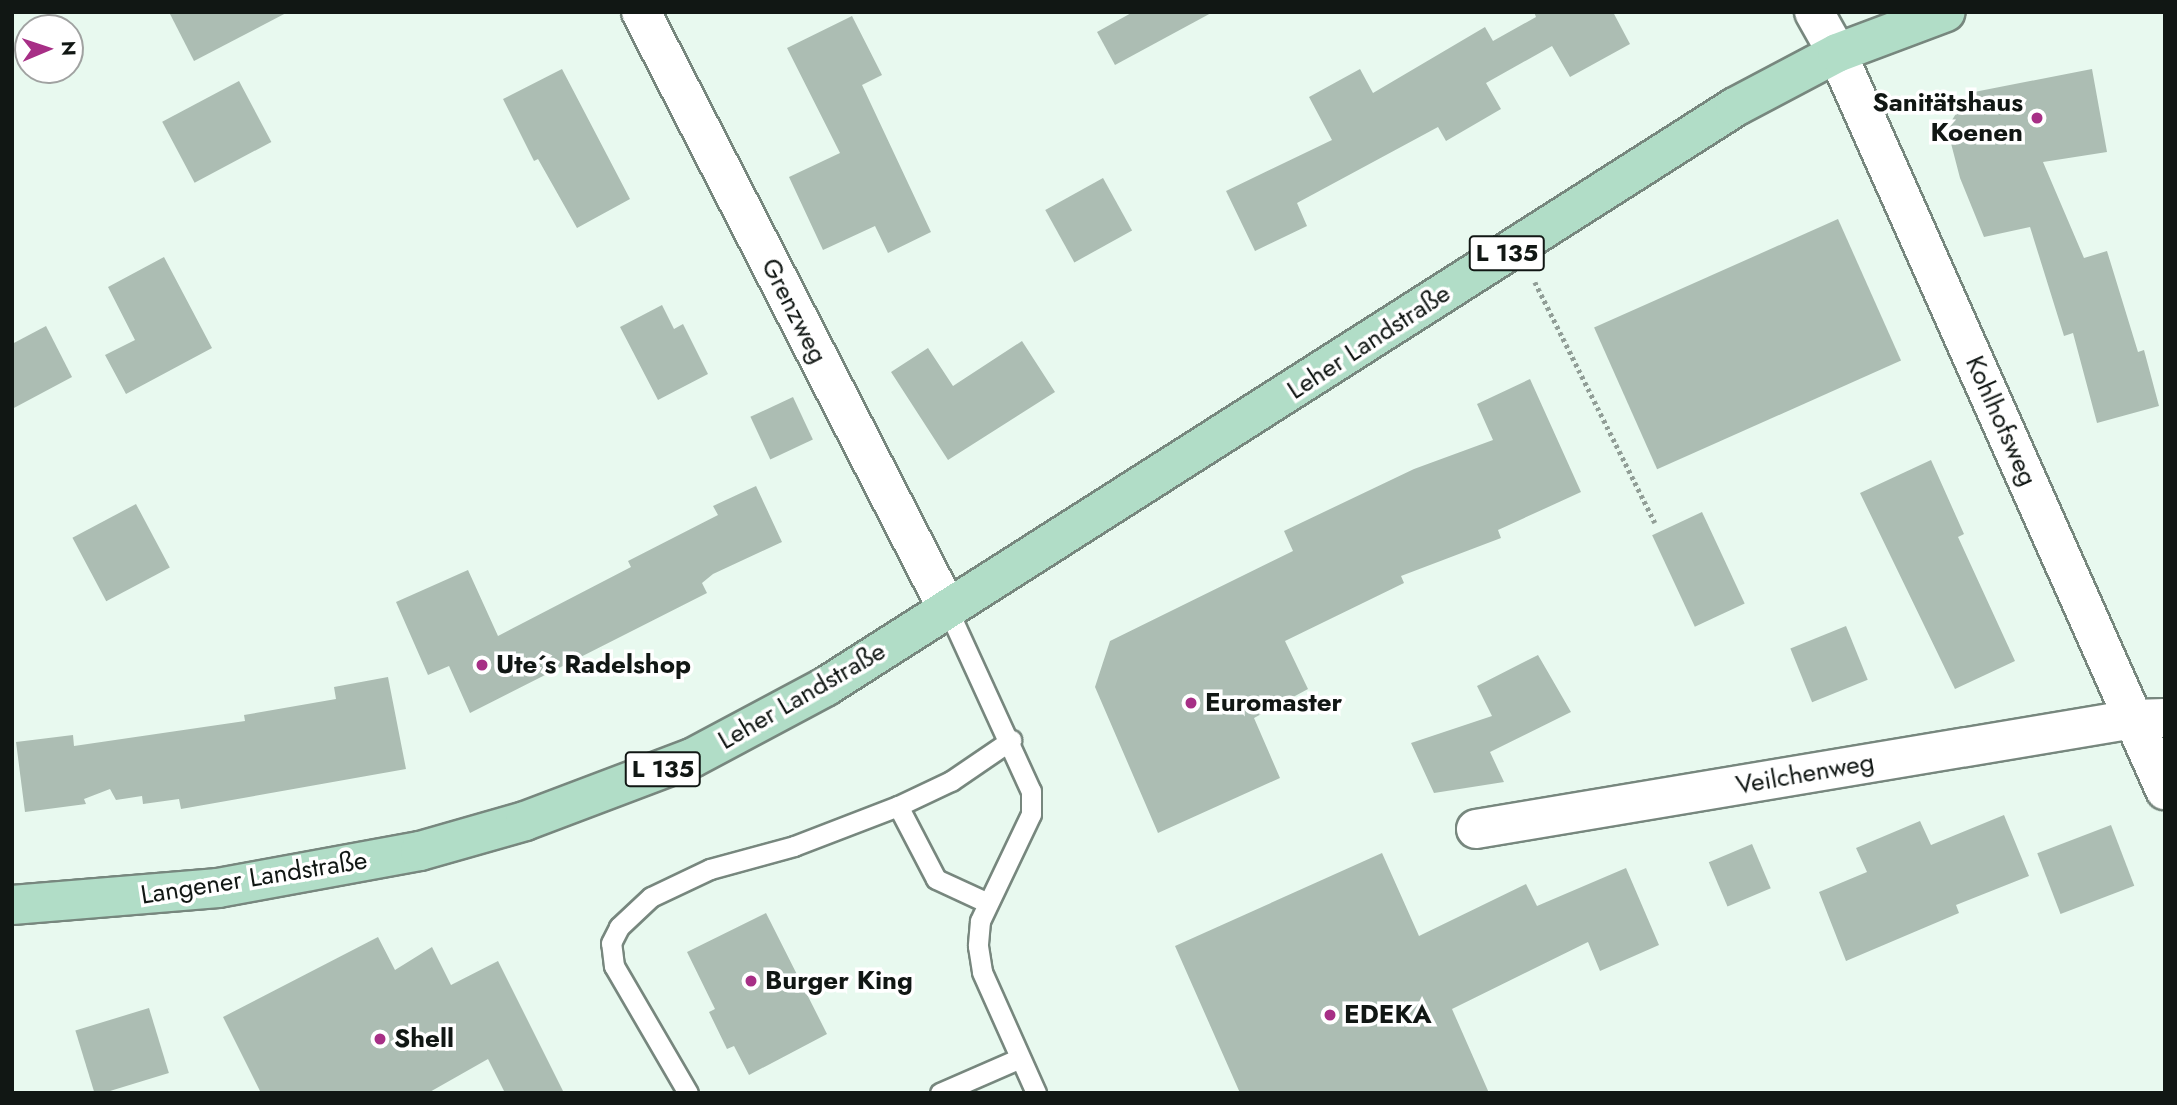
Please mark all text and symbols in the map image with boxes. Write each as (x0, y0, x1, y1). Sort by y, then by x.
north arrow (14, 14, 84, 84)
text: N (55, 40, 82, 56)
place label: Sanitätshaus Koenen (1872, 87, 2023, 148)
marker: Sanitätshaus Koenen (2029, 110, 2045, 126)
road number: L 135 (1468, 232, 1546, 274)
street label: Grenzweg (754, 253, 834, 369)
street label: Leher Landstraße (1282, 278, 1456, 406)
street label: Kohlhofsweg (1959, 351, 2043, 491)
street label: Leher Landstraße (713, 636, 891, 756)
place label: Ute´s Radelshop (496, 649, 691, 681)
marker: Ute´s Radelshop (474, 657, 490, 673)
place label: Euromaster (1205, 687, 1342, 719)
marker: Euromaster (1183, 695, 1199, 711)
street label: Veilchenweg (1734, 747, 1876, 801)
road number: L 135 (624, 748, 702, 790)
street label: Langener Landstraße (139, 845, 369, 911)
place label: Burger King (765, 965, 913, 997)
marker: Burger King (743, 973, 759, 989)
place label: EDEKA (1344, 999, 1432, 1031)
marker: EDEKA (1322, 1007, 1338, 1023)
place label: Shell (394, 1023, 454, 1055)
marker: Shell (372, 1031, 388, 1047)

